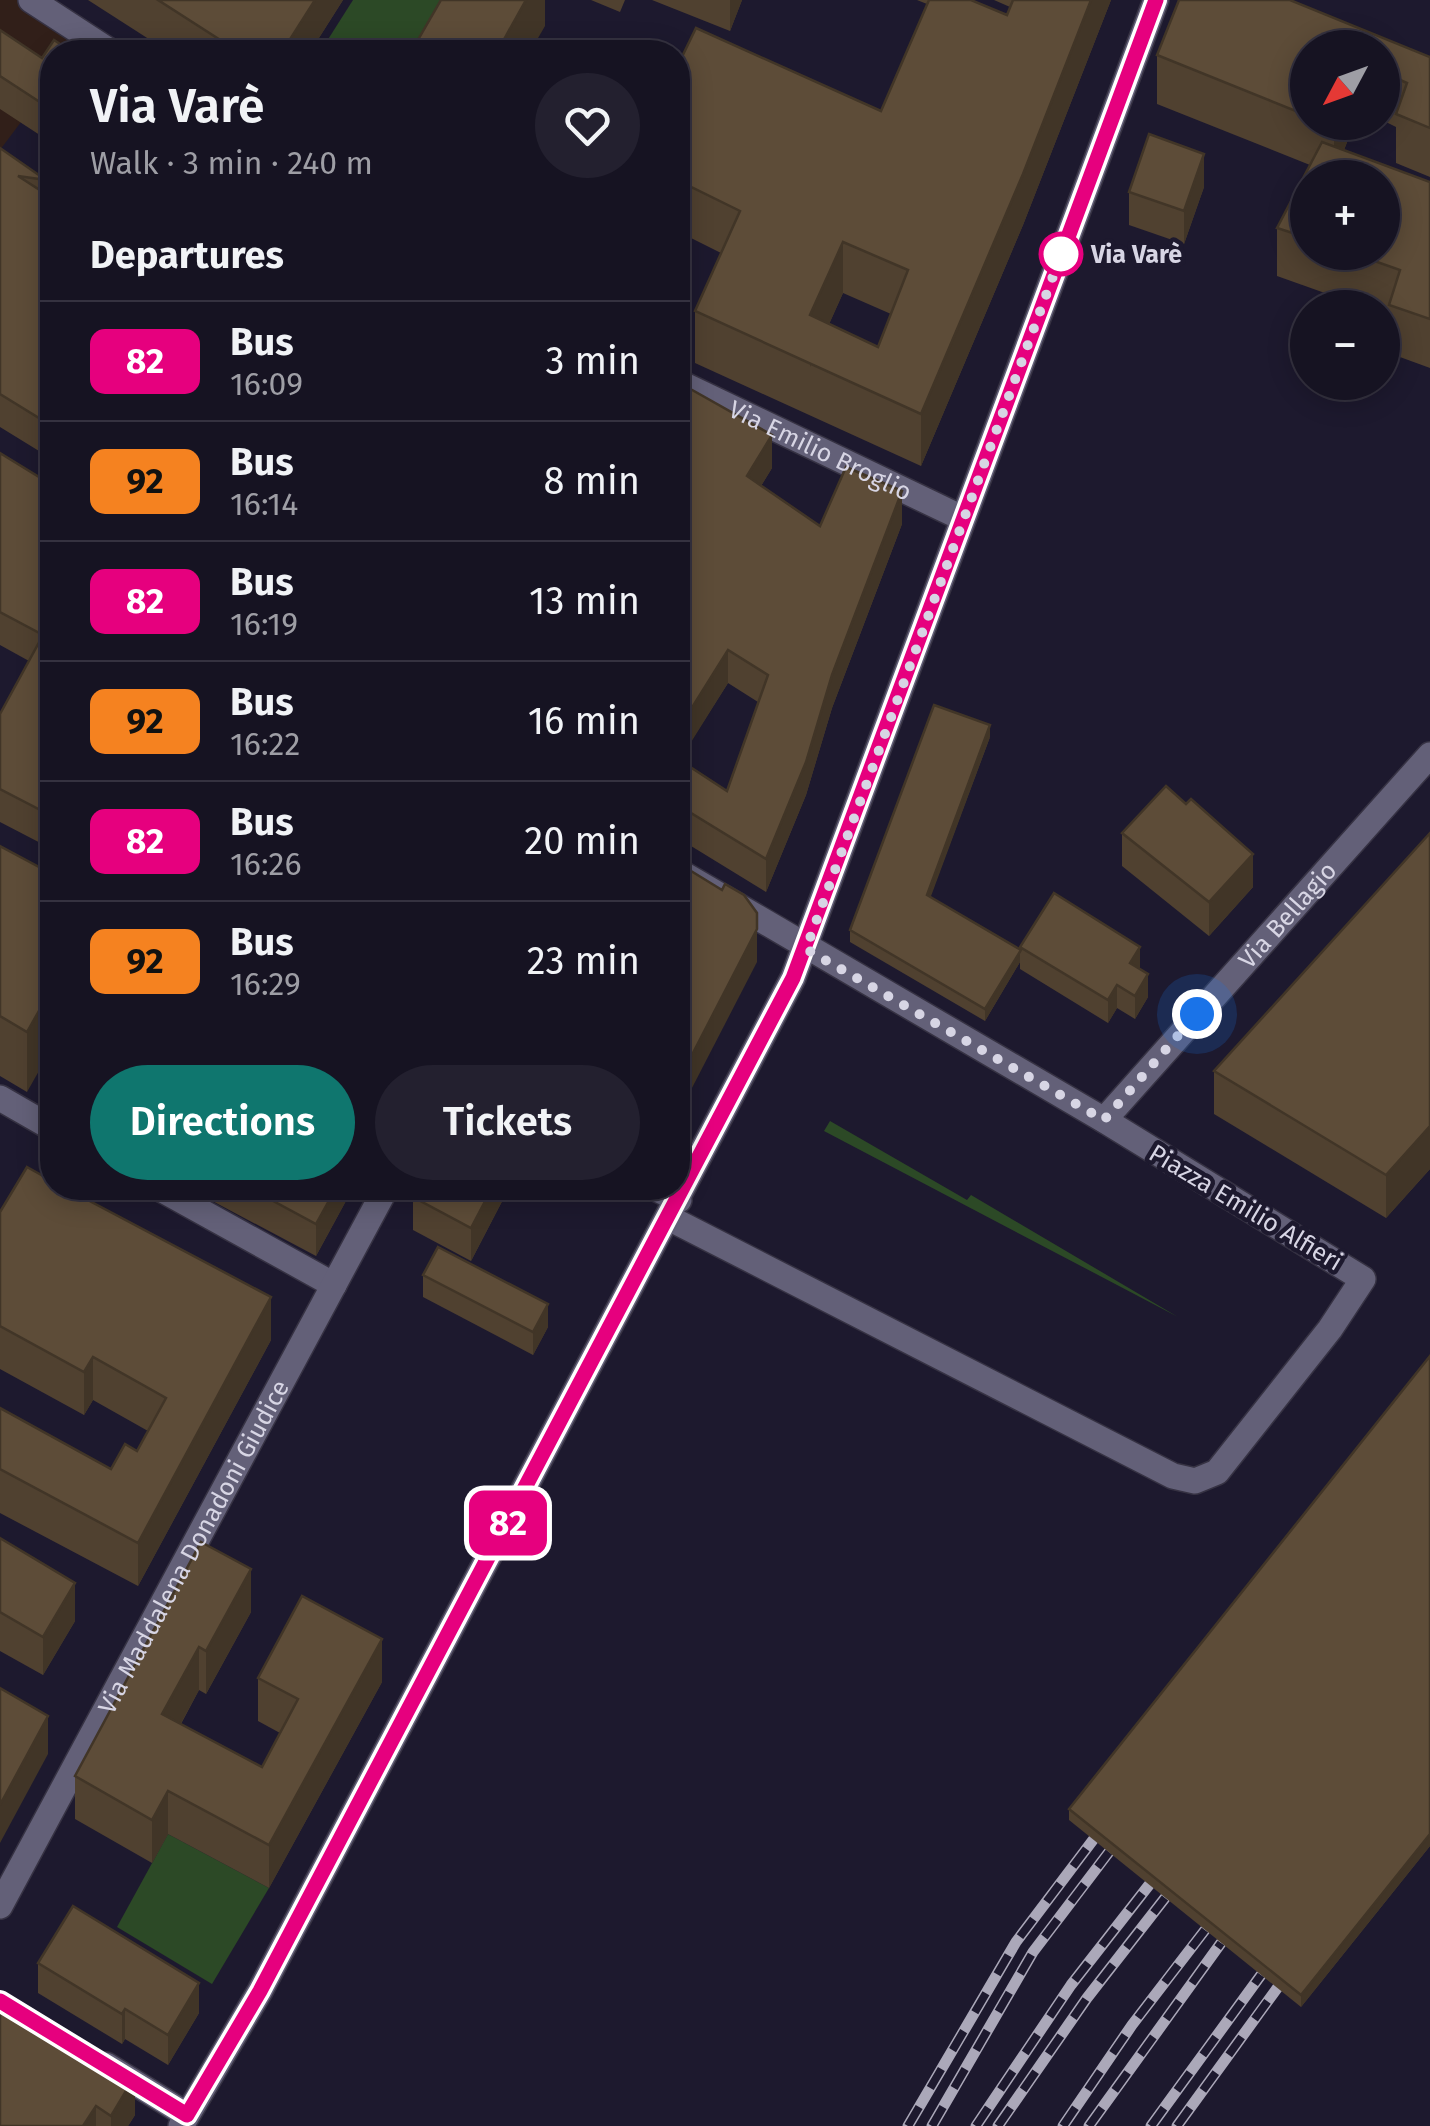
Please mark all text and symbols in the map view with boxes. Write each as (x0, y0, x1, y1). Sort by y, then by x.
north arrow (1290, 30, 1400, 140)
map controls (1290, 30, 1400, 400)
button: heart (535, 73, 640, 178)
text: Via Varè (90, 77, 264, 135)
text: Walk · 3 min · 240 m (90, 144, 373, 182)
button: + (1290, 160, 1400, 270)
text: Departures (90, 232, 284, 278)
marker: Via Varè (1040, 233, 1082, 275)
place label: Via Varè (1090, 240, 1182, 270)
button: − (1290, 290, 1400, 400)
text: Bus (230, 319, 294, 365)
text: 3 min (545, 338, 640, 384)
text: 82 (126, 340, 164, 382)
text: 16:09 (230, 365, 303, 403)
street label: Via Emilio Broglio (724, 395, 916, 508)
text: Bus (230, 439, 294, 485)
text: 8 min (543, 458, 640, 504)
text: 92 (127, 460, 163, 502)
text: 16:14 (230, 485, 298, 523)
text: Bus (230, 559, 294, 605)
text: 13 min (529, 578, 640, 624)
text: 82 (126, 580, 164, 622)
text: 16:19 (230, 605, 298, 643)
text: Bus (230, 679, 294, 725)
text: 16 min (528, 698, 640, 744)
text: 92 (127, 700, 163, 742)
text: 16:22 (230, 725, 300, 763)
text: Bus (230, 799, 294, 845)
text: 20 min (524, 818, 640, 864)
text: 82 (126, 820, 164, 862)
text: 16:26 (230, 845, 302, 883)
street label: Via Bellagio (1233, 856, 1343, 975)
text: Bus (230, 919, 294, 965)
text: 23 min (527, 938, 640, 984)
text: 92 (127, 940, 163, 982)
text: 16:29 (230, 965, 301, 1003)
your location (1172, 989, 1222, 1039)
button: Directions (90, 1065, 355, 1180)
button: Tickets (375, 1065, 640, 1180)
street label: Piazza Emilio Alfieri (1143, 1138, 1348, 1277)
street label: Via Maddalena Donadoni Giudice (92, 1375, 296, 1719)
line badge: 82 (463, 1490, 553, 1556)
text: 82 (489, 1502, 527, 1544)

